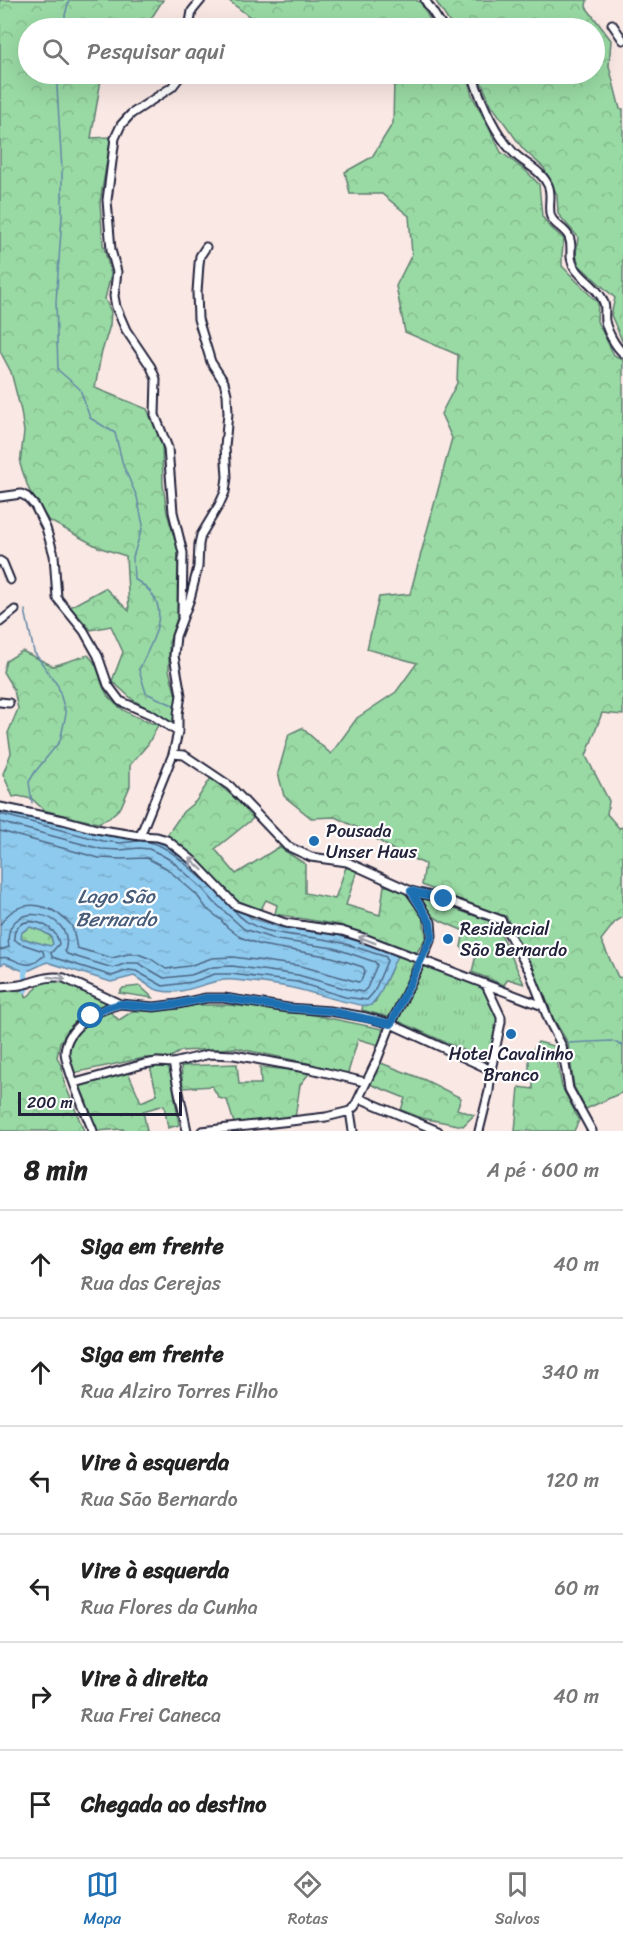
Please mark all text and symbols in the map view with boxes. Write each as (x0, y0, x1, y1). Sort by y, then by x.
search box (18, 18, 605, 84)
text: Pesquisar aqui (87, 32, 225, 71)
icon: search (39, 35, 72, 68)
place label: Pousada Unser Haus (326, 815, 418, 868)
marker: Pousada Unser Haus (307, 834, 321, 848)
one-way arrow (188, 856, 203, 871)
water label: Lago São Bernardo (76, 879, 157, 937)
route end (430, 885, 456, 911)
place label: Residencial São Bernardo (460, 913, 567, 966)
marker: Residencial São Bernardo (441, 932, 455, 946)
one-way arrow (358, 933, 377, 944)
one-way arrow (47, 973, 66, 984)
route start (77, 1002, 103, 1028)
marker: Hotel Cavalinho Branco (504, 1027, 518, 1041)
place label: Hotel Cavalinho Branco (449, 1038, 573, 1091)
text: 200 m (27, 1088, 73, 1117)
scale bar (18, 1089, 182, 1116)
text: 8 min (24, 1147, 88, 1193)
text: A pé · 600 m (487, 1153, 599, 1188)
text: Siga em frente (81, 1227, 224, 1266)
text: 40 m (553, 1247, 599, 1282)
icon: ahead (24, 1248, 57, 1281)
text: Rua das Cerejas (81, 1266, 221, 1301)
text: Siga em frente (81, 1335, 224, 1374)
text: 340 m (542, 1355, 599, 1390)
icon: ahead (24, 1356, 57, 1389)
text: Rua Alziro Torres Filho (81, 1374, 278, 1409)
text: Vire à esquerda (81, 1443, 229, 1482)
text: 120 m (546, 1463, 599, 1498)
icon: left (24, 1464, 57, 1497)
text: Rua São Bernardo (81, 1482, 238, 1517)
text: Vire à esquerda (81, 1551, 229, 1590)
text: 60 m (554, 1571, 599, 1606)
icon: left (24, 1572, 57, 1605)
text: Rua Flores da Cunha (81, 1590, 258, 1625)
text: Vire à direita (81, 1659, 208, 1698)
text: 40 m (553, 1679, 599, 1714)
icon: right (24, 1680, 57, 1713)
text: Rua Frei Caneca (81, 1698, 221, 1733)
text: Chegada ao destino (81, 1785, 266, 1824)
icon: arrive (24, 1788, 57, 1821)
tab: Mapa (83, 1868, 121, 1933)
tab: Rotas (288, 1868, 328, 1933)
tab: Salvos (495, 1868, 540, 1933)

